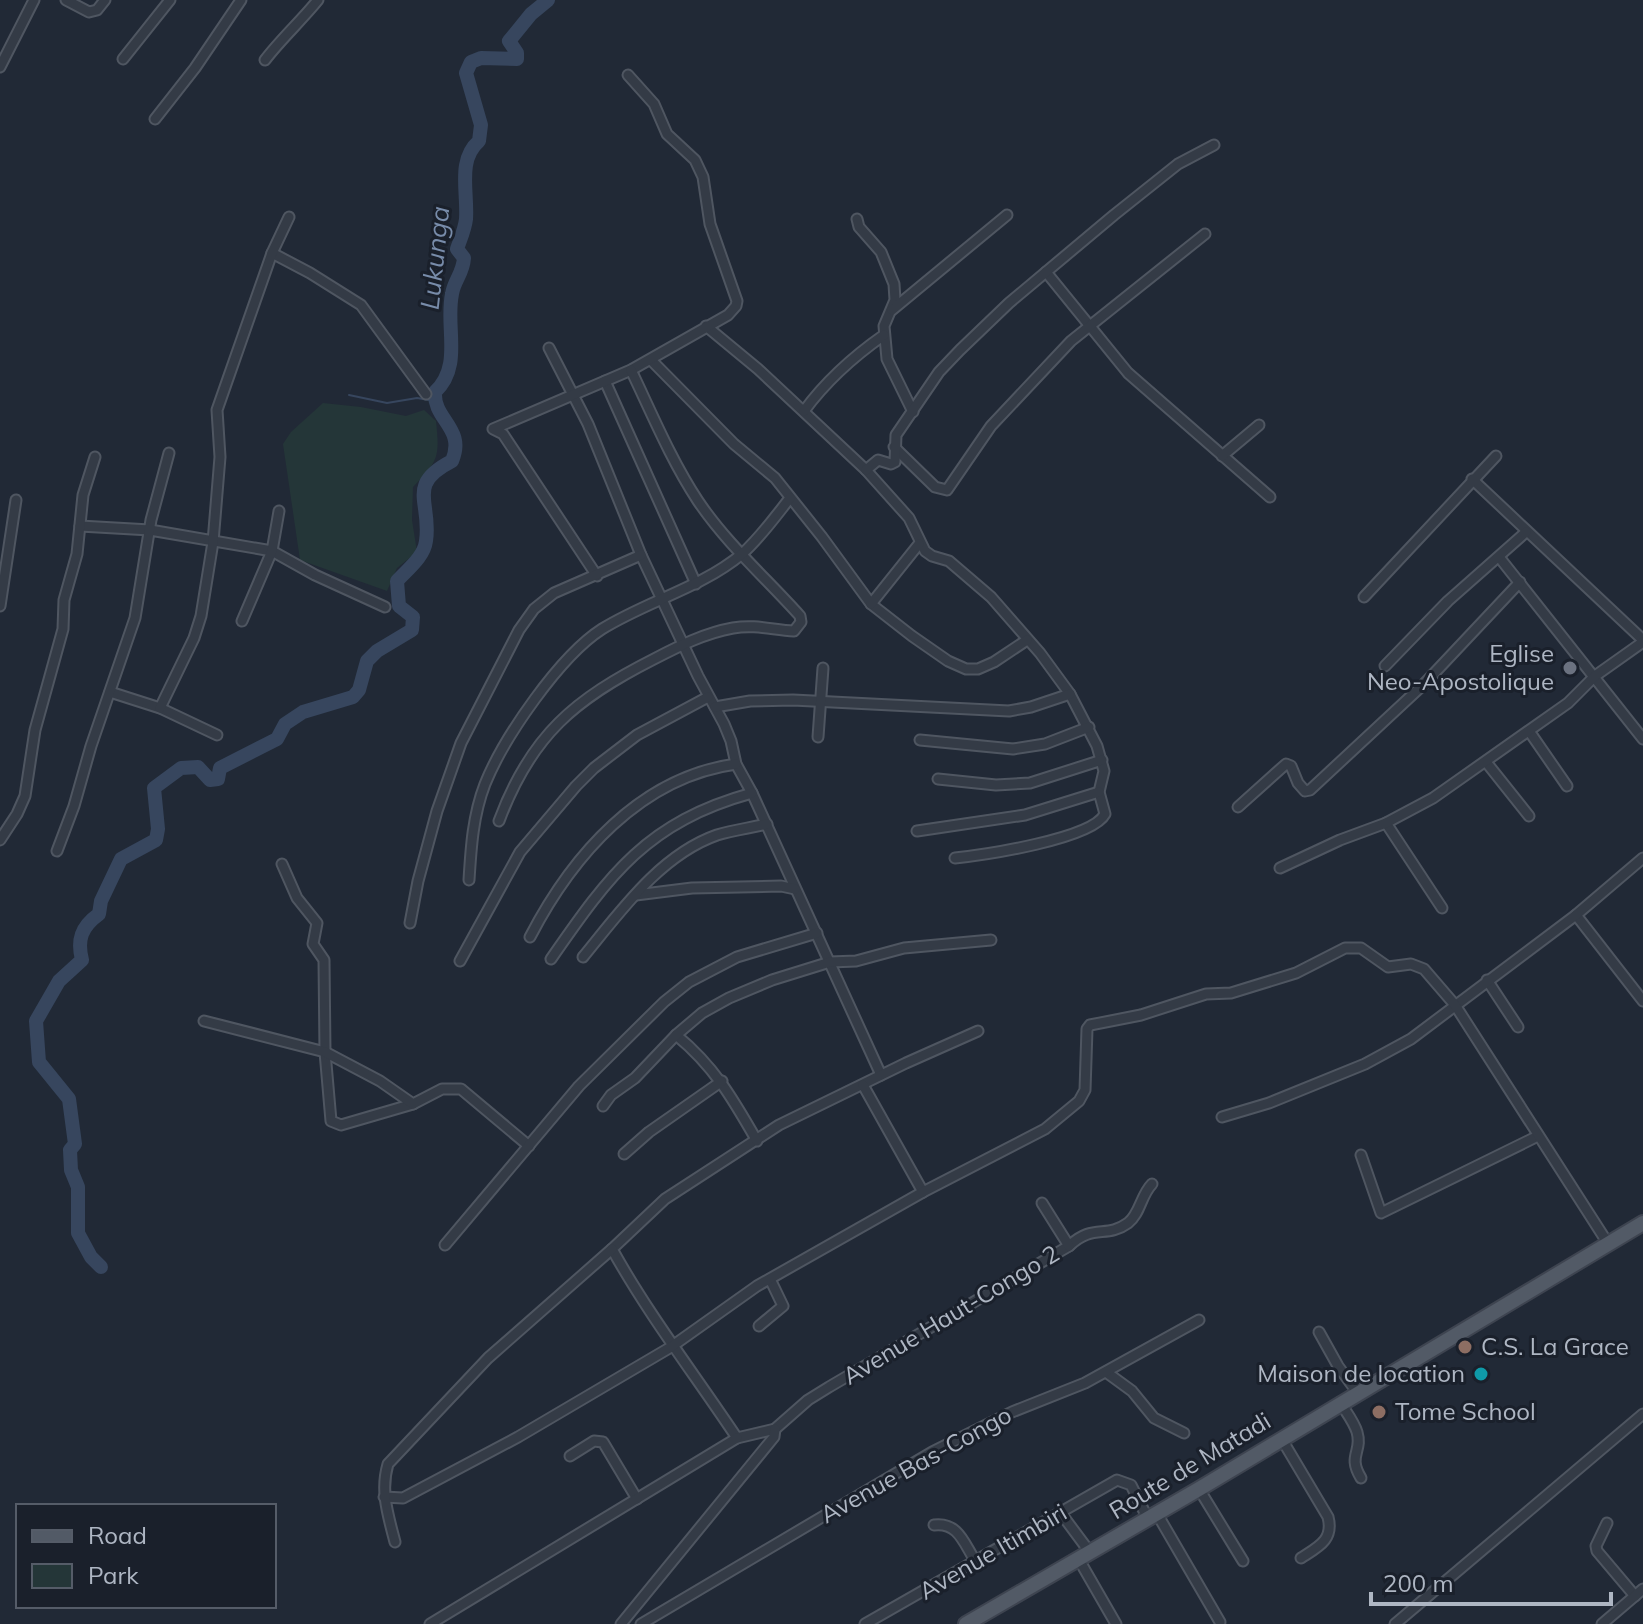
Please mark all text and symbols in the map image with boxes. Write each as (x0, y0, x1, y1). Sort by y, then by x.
water label: Lukunga (413, 205, 456, 311)
place label: Eglise Neo-Apostolique (1367, 638, 1554, 696)
marker: Eglise Neo-Apostolique (1561, 659, 1579, 677)
street label: Avenue Haut-Congo 2 (837, 1238, 1064, 1391)
place label: C.S. La Grace (1481, 1331, 1629, 1361)
marker: C.S. La Grace (1456, 1338, 1474, 1356)
place label: Maison de location (1257, 1358, 1465, 1388)
marker: Maison de location (1472, 1365, 1490, 1383)
place label: Tome School (1395, 1396, 1536, 1426)
street label: Avenue Bas-Congo (815, 1399, 1016, 1529)
marker: Tome School (1370, 1403, 1388, 1421)
street label: Route de Matadi (1103, 1405, 1276, 1525)
street label: Avenue Itimbiri (913, 1497, 1072, 1606)
legend (16, 1504, 276, 1608)
text: Road (88, 1520, 147, 1550)
scale bar (1371, 1556, 1611, 1606)
text: Park (88, 1560, 139, 1590)
text: 200 m (1383, 1568, 1454, 1598)

